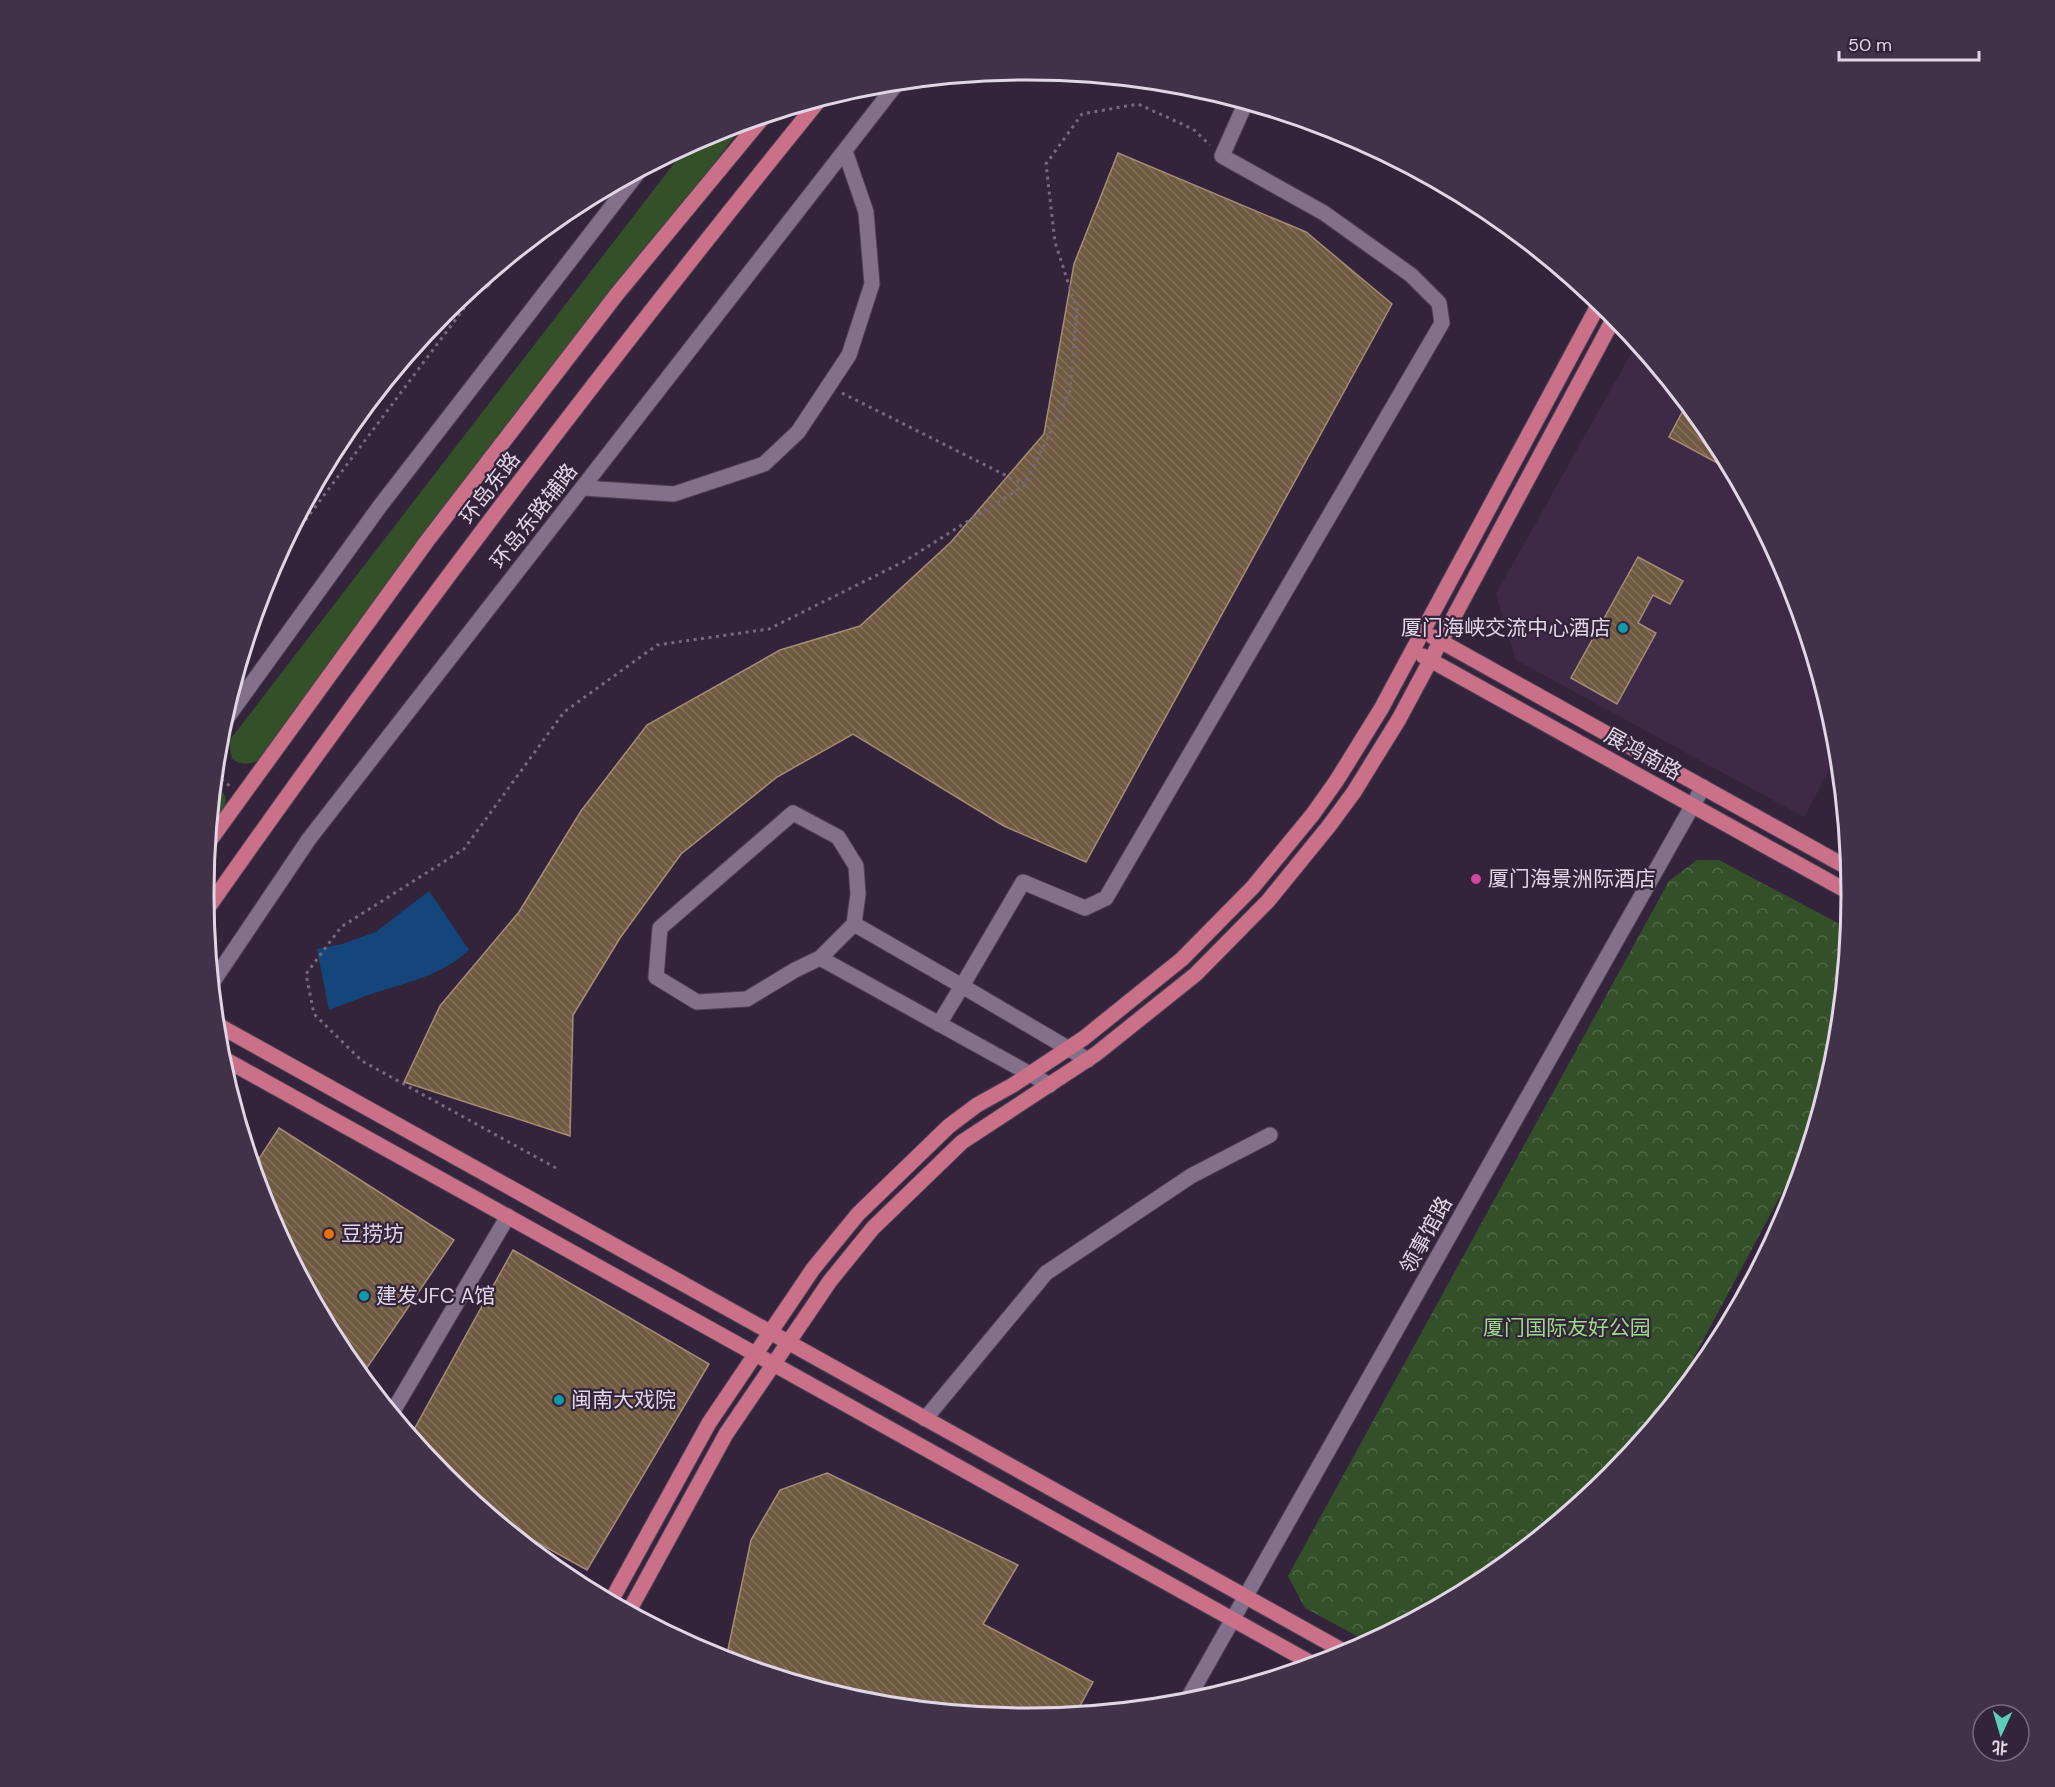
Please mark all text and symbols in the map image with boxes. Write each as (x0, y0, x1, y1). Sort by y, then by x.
scale bar (1839, 24, 1978, 62)
text: 50 m (1848, 33, 1892, 57)
street label: 环岛东路 (454, 446, 526, 530)
street label: 环岛东路辅路 (484, 458, 584, 574)
place label: 厦门海峡交流中心酒店 (1401, 614, 1611, 642)
marker: 厦门海峡交流中心酒店 (1616, 621, 1630, 635)
street label: 展鸿南路 (1599, 721, 1687, 787)
place label: 厦门海景洲际酒店 (1488, 865, 1656, 893)
marker: 厦门海景洲际酒店 (1469, 872, 1483, 886)
street label: 领事馆路 (1393, 1191, 1459, 1279)
place label: 豆捞坊 (341, 1220, 404, 1248)
marker: 豆捞坊 (322, 1227, 336, 1241)
place label: 建发JFC A馆 (376, 1282, 495, 1310)
marker: 建发JFC A馆 (357, 1289, 371, 1303)
park label: 厦门国际友好公园 (1483, 1314, 1651, 1342)
place label: 闽南大戏院 (571, 1386, 676, 1414)
marker: 闽南大戏院 (552, 1393, 566, 1407)
north arrow (1971, 1703, 2031, 1763)
text: 北 (1991, 1736, 2009, 1758)

